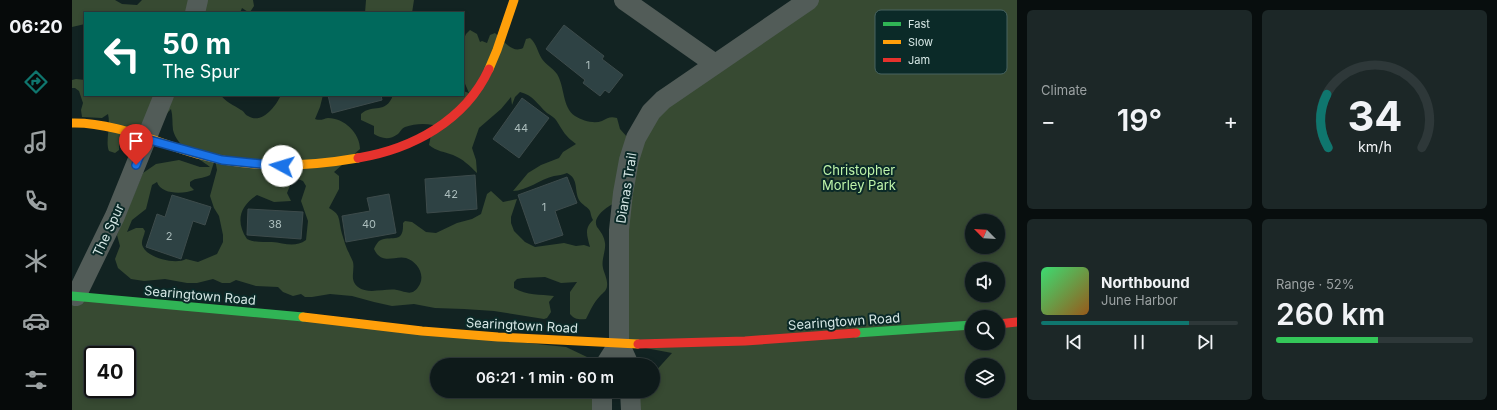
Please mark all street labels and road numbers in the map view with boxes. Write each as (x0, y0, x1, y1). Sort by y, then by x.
street label: Dianas Trail (613, 151, 639, 225)
street label: The Spur (89, 201, 127, 259)
street label: Searingtown Road (143, 282, 257, 308)
street label: Searingtown Road (787, 309, 901, 333)
street label: Searingtown Road (466, 314, 578, 336)

